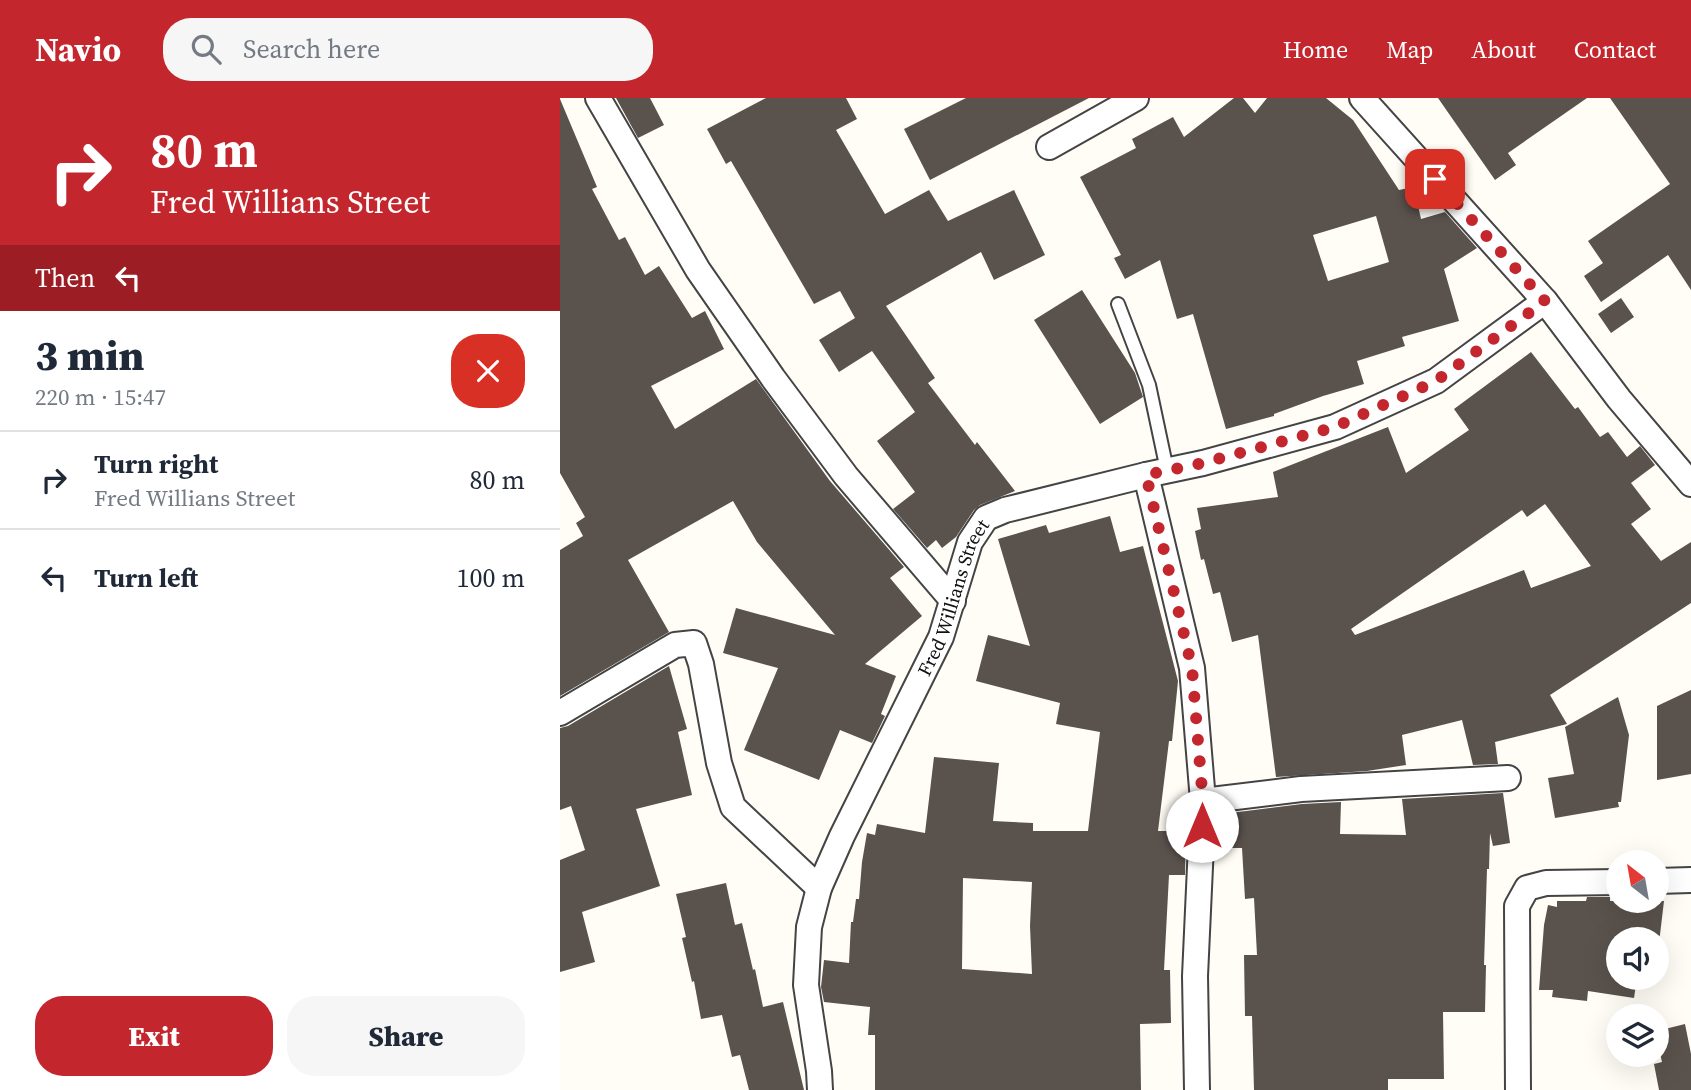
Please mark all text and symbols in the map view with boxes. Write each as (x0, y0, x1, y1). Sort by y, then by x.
search box (163, 18, 653, 81)
text: Navio (35, 27, 121, 72)
icon: search (187, 30, 225, 68)
text: Search here (243, 31, 380, 67)
text: Home (1283, 33, 1348, 66)
text: Map (1386, 33, 1433, 66)
text: About (1471, 33, 1536, 66)
text: Contact (1574, 33, 1656, 66)
text: 80 m (150, 116, 258, 183)
icon: right (35, 126, 126, 217)
pin (1405, 149, 1465, 209)
icon: arrive (1416, 160, 1454, 198)
text: Fred Willians Street (150, 180, 430, 224)
icon: left (109, 259, 147, 297)
text: Then (35, 260, 95, 296)
text: 3 min (35, 326, 145, 384)
button: close (451, 334, 525, 408)
text: 220 m · 15:47 (35, 381, 166, 413)
text: Turn right (94, 446, 218, 482)
icon: right (35, 461, 73, 499)
text: 80 m (470, 462, 525, 498)
text: Fred Willians Street (94, 482, 295, 514)
street label: Fred Willians Street (911, 513, 995, 680)
icon: left (35, 559, 73, 597)
text: Turn left (94, 560, 198, 596)
text: 100 m (457, 560, 525, 596)
position arrow (1165, 789, 1239, 863)
north arrow (1606, 850, 1670, 914)
map controls (1606, 850, 1669, 1067)
button: sound (1606, 927, 1669, 990)
button: Exit (35, 996, 273, 1076)
button: Share (287, 996, 525, 1076)
button: layers (1606, 1004, 1669, 1067)

